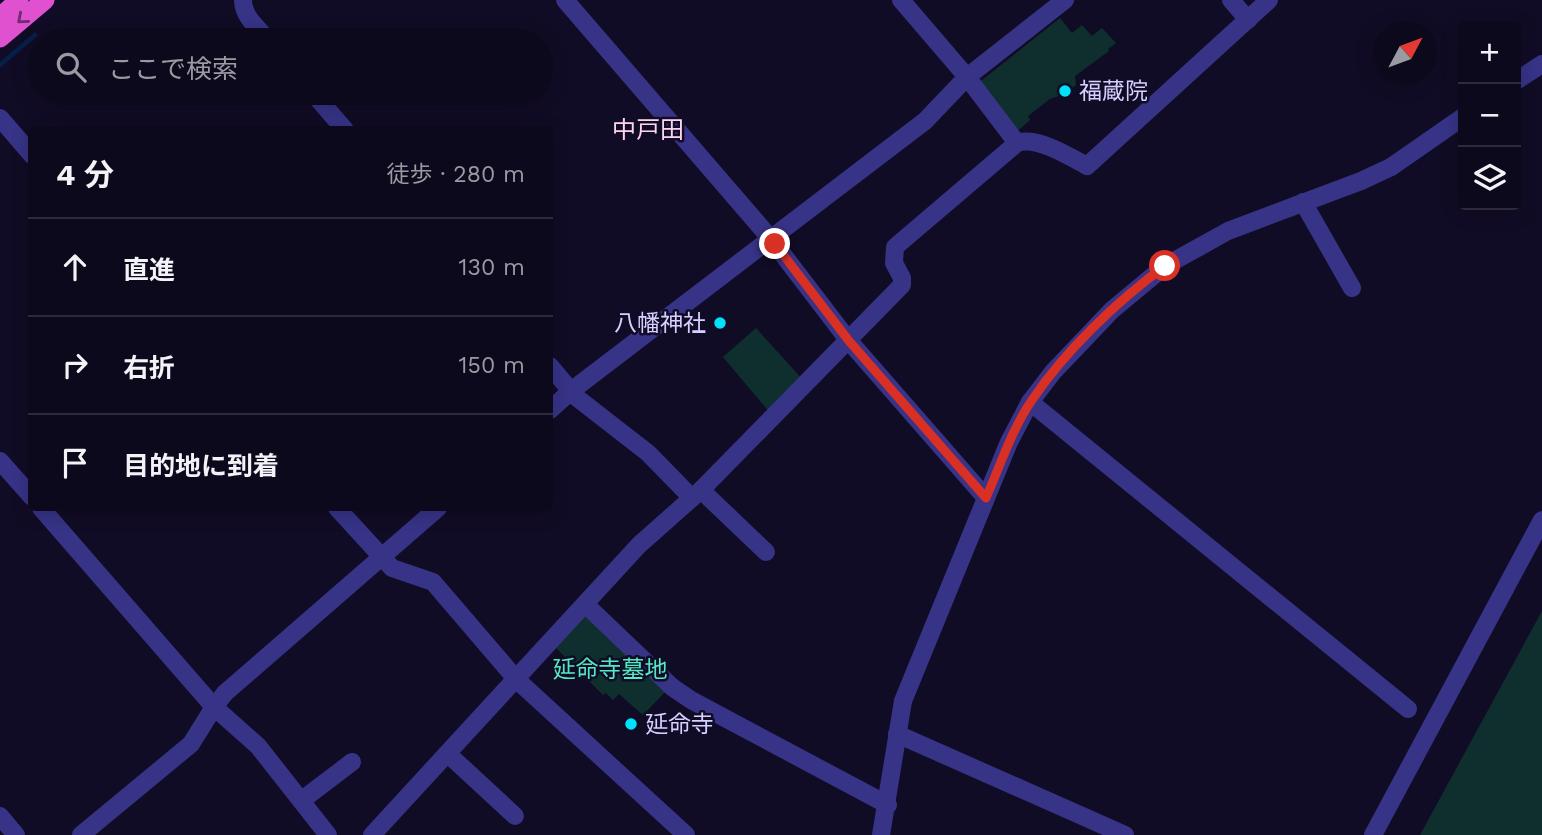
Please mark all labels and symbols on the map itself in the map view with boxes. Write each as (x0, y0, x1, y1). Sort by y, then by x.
one-way arrow (18, 11, 31, 23)
north arrow (1374, 21, 1437, 84)
place label: 福蔵院 (1079, 78, 1148, 105)
marker: 福蔵院 (1057, 83, 1073, 99)
district label: 中戸田 (612, 116, 684, 144)
route end (759, 228, 790, 259)
route start (1149, 250, 1180, 281)
place label: 八幡神社 (614, 310, 706, 337)
marker: 八幡神社 (712, 315, 728, 331)
park label: 延命寺墓地 (553, 656, 668, 683)
place label: 延命寺 (645, 711, 714, 738)
marker: 延命寺 (623, 716, 639, 732)

